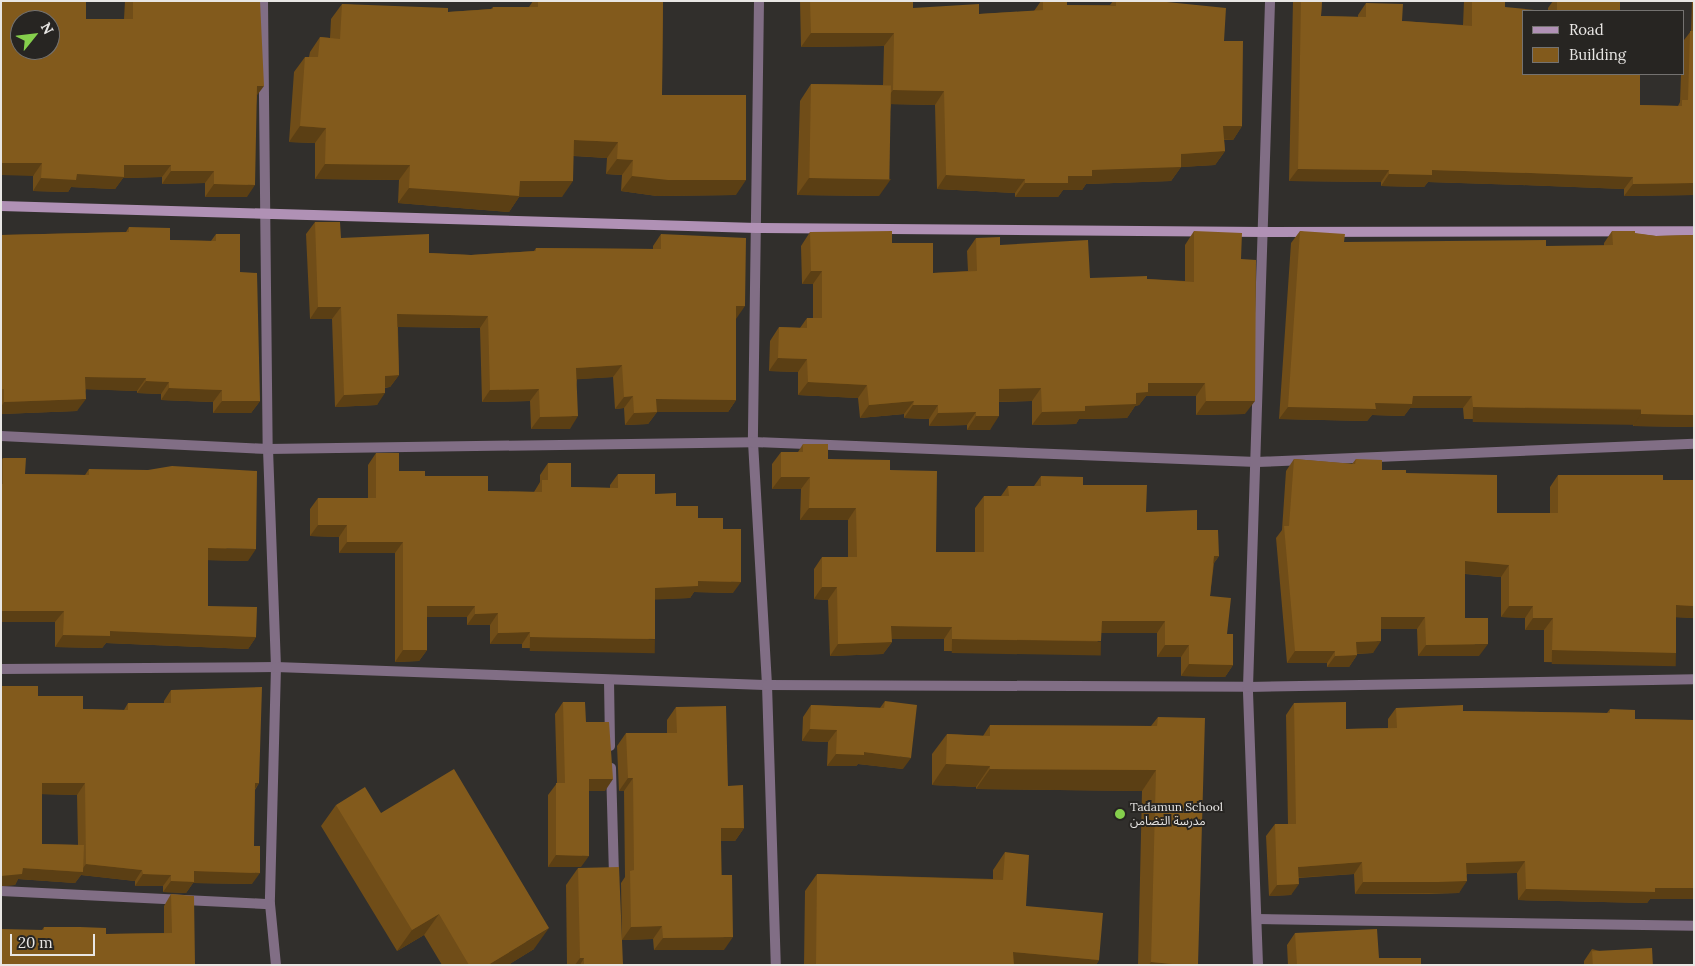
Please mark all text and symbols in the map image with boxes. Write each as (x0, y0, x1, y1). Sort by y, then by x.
north arrow (10, 10, 60, 60)
legend (1522, 10, 1685, 75)
text: N (37, 19, 58, 37)
text: Road (1569, 20, 1604, 39)
text: Building (1569, 45, 1626, 64)
place label: Tadamun School مدرسة التضامن (1130, 800, 1223, 828)
marker: Tadamun School مدرسة التضامن (1114, 808, 1126, 820)
scale bar (12, 924, 98, 956)
text: 20 m (18, 933, 53, 952)

